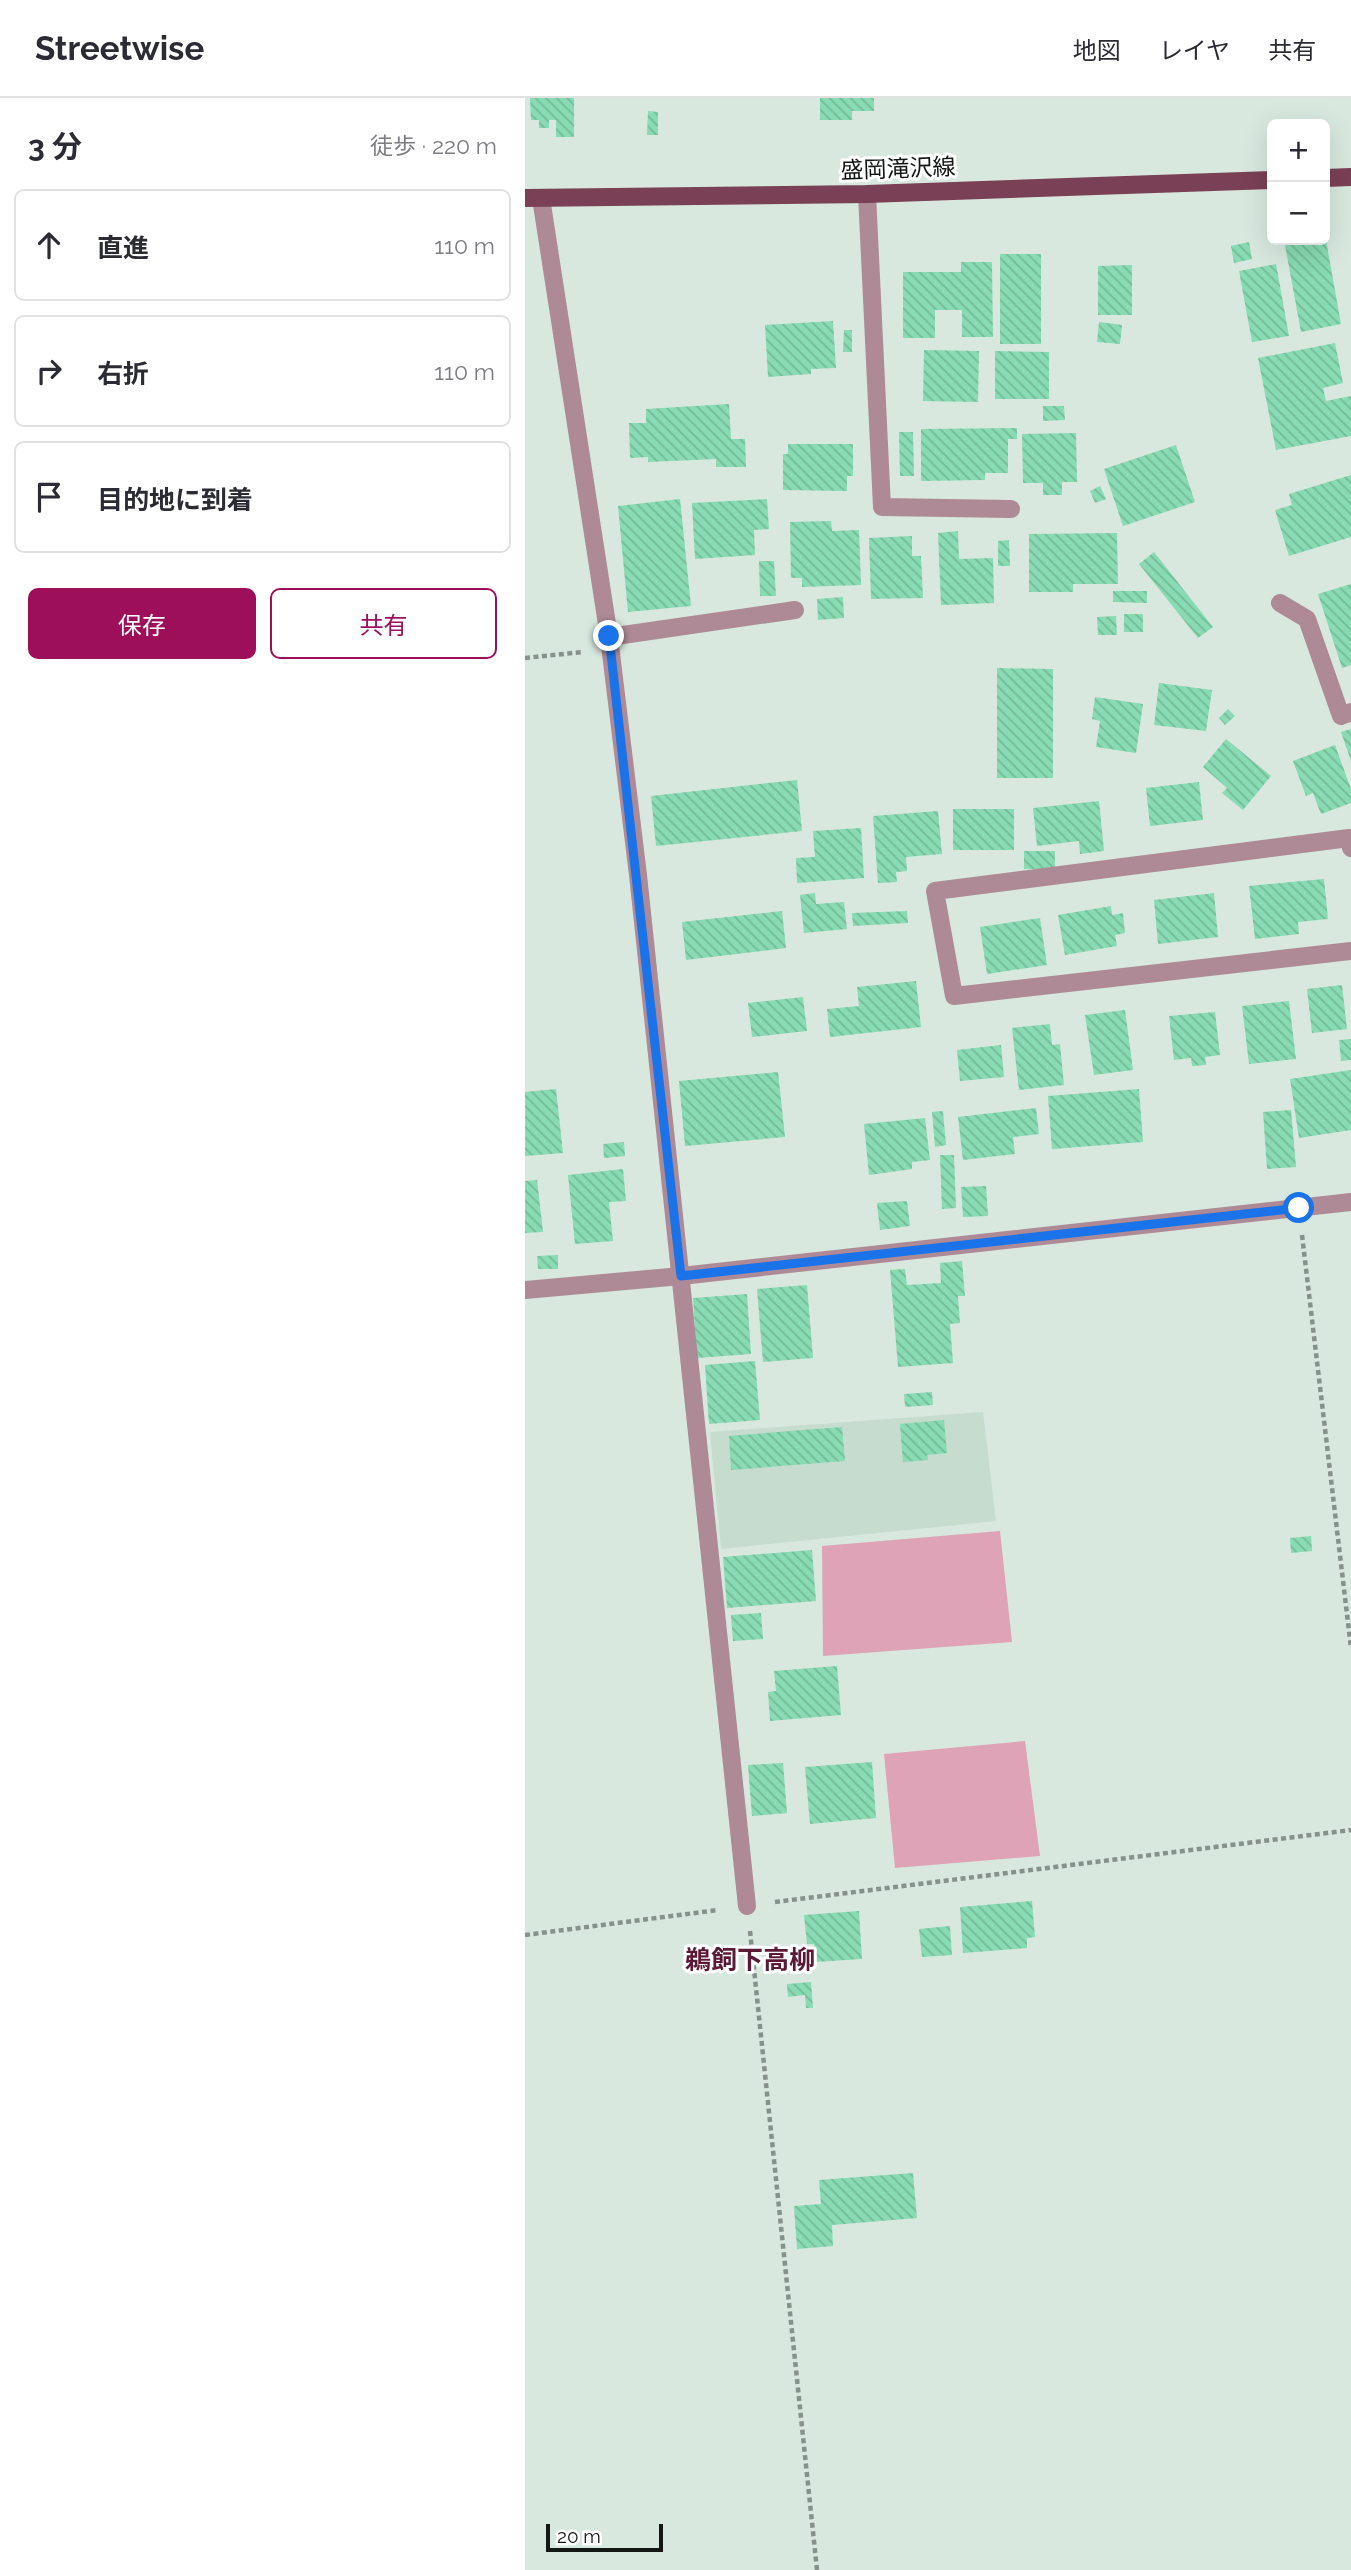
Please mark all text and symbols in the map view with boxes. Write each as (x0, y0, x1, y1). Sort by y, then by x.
text: Streetwise (35, 29, 204, 68)
text: 地図 (1073, 36, 1121, 65)
text: レイヤ (1159, 36, 1230, 65)
text: 共有 (1268, 36, 1316, 65)
map controls (1267, 119, 1330, 245)
button: + (1267, 119, 1330, 182)
text: 3 分 (28, 129, 82, 164)
text: 徒歩 · 220 m (370, 132, 497, 159)
street label: 盛岡滝沢線 (840, 153, 956, 183)
button: − (1267, 182, 1330, 245)
icon: ahead (30, 226, 68, 264)
text: 110 m (434, 232, 495, 259)
text: 直進 (97, 233, 149, 263)
icon: right (30, 352, 68, 390)
text: 110 m (434, 358, 495, 385)
text: 右折 (97, 359, 149, 389)
icon: arrive (30, 478, 68, 516)
text: 目的地に到着 (97, 485, 253, 515)
button: 保存 (28, 588, 256, 659)
button: 共有 (270, 588, 497, 659)
route end (593, 620, 624, 651)
route start (1283, 1192, 1314, 1223)
district label: 鵜飼下高柳 (685, 1945, 815, 1975)
scale bar (546, 2521, 663, 2553)
text: 20 m (557, 2525, 601, 2547)

